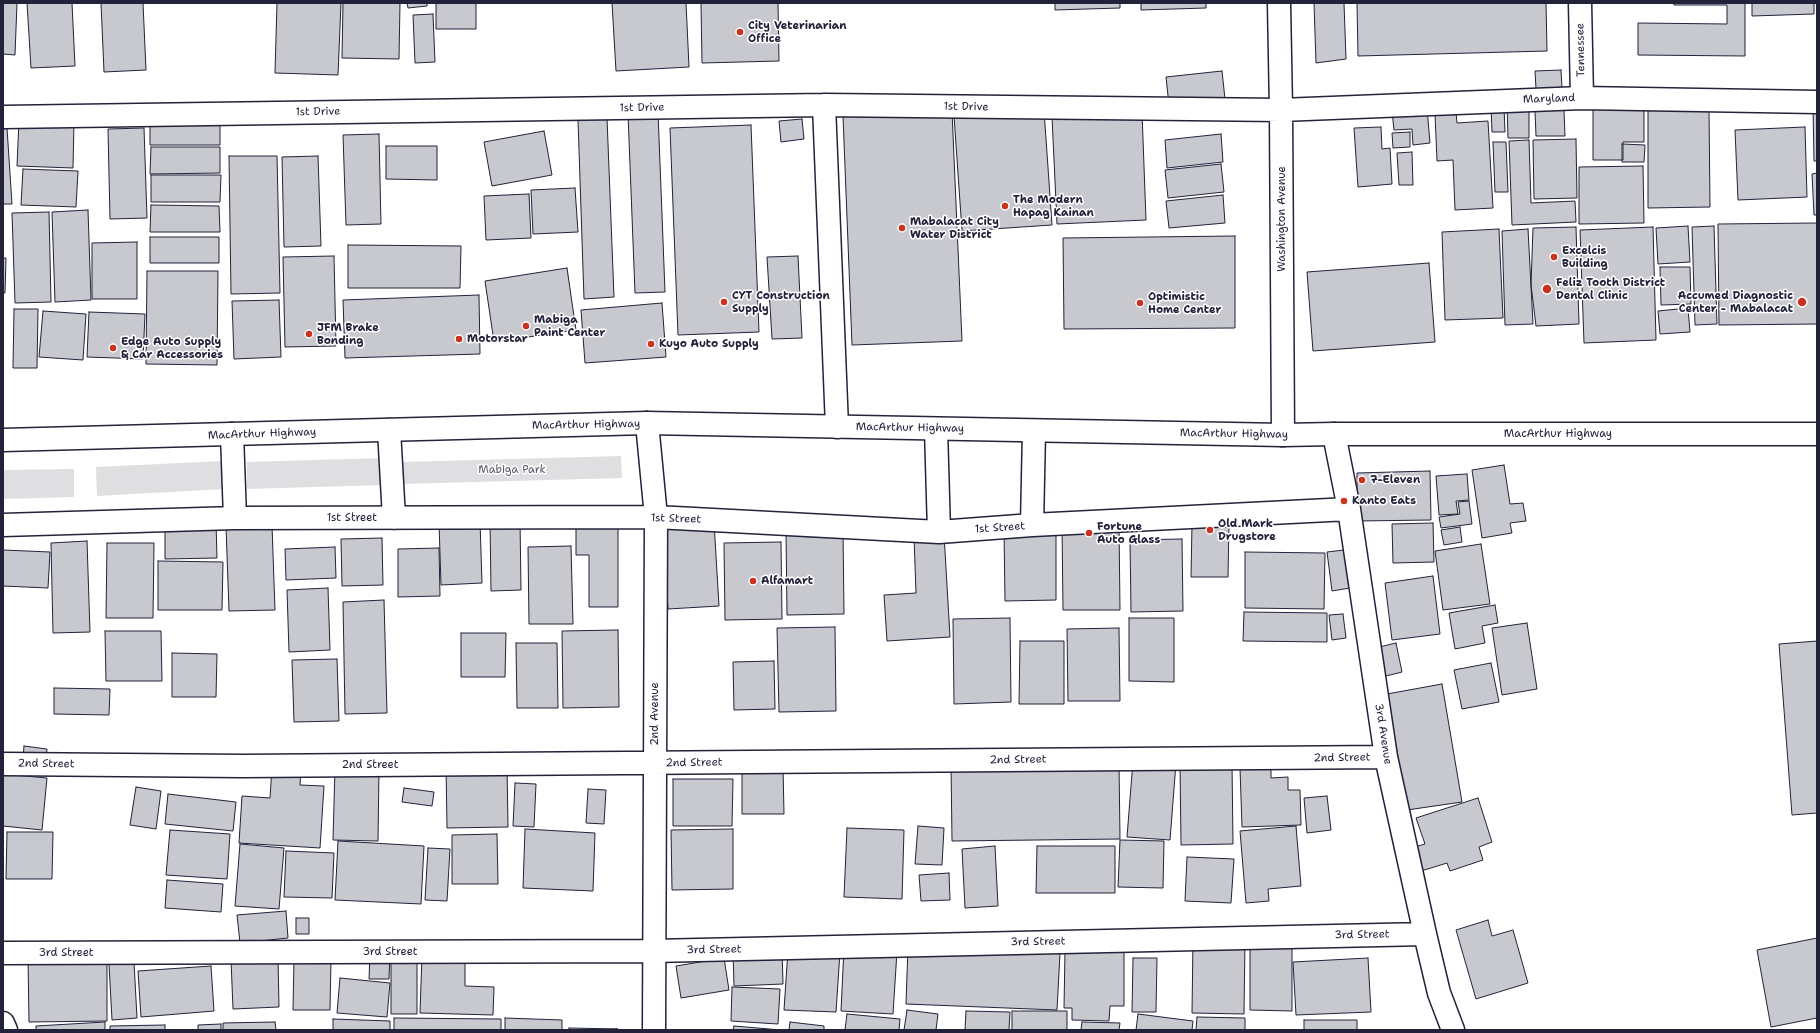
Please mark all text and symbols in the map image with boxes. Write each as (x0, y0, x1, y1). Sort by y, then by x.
place label: City Veterinarian Office (748, 19, 847, 45)
street label: Tennessee (1574, 23, 1588, 77)
marker: City Veterinarian Office (735, 27, 745, 37)
street label: Maryland (1523, 91, 1575, 107)
street label: 1st Drive (943, 100, 989, 114)
street label: 1st Drive (619, 101, 665, 115)
street label: 1st Drive (295, 105, 341, 119)
street label: Washington Avenue (1275, 166, 1289, 272)
place label: The Modern Hapag Kainan (1013, 193, 1094, 219)
marker: The Modern Hapag Kainan (1000, 201, 1010, 211)
place label: Mabalacat City Water District (910, 215, 999, 241)
marker: Mabalacat City Water District (897, 223, 907, 233)
place label: Excelcis Building (1562, 244, 1608, 270)
marker: Excelcis Building (1549, 252, 1559, 262)
place label: Feliz Tooth District Dental Clinic (1556, 276, 1665, 302)
marker: Feliz Tooth District Dental Clinic (1541, 283, 1553, 295)
place label: CYT Construction Supply (732, 289, 830, 315)
place label: Accumed Diagnostic Center - Mabalacat (1678, 289, 1793, 315)
place label: Optimistic Home Center (1148, 290, 1221, 316)
marker: Accumed Diagnostic Center - Mabalacat (1796, 296, 1808, 308)
marker: CYT Construction Supply (719, 297, 729, 307)
marker: Optimistic Home Center (1135, 298, 1145, 308)
place label: Mabiga Paint Center (534, 313, 605, 339)
place label: JFM Brake Bonding (317, 321, 379, 347)
marker: Mabiga Paint Center (521, 321, 531, 331)
marker: JFM Brake Bonding (304, 329, 314, 339)
place label: Motorstar (467, 332, 528, 346)
marker: Motorstar (454, 334, 464, 344)
place label: Edge Auto Supply & Car Accessories (121, 335, 223, 361)
place label: Kuyo Auto Supply (659, 337, 759, 351)
marker: Kuyo Auto Supply (646, 339, 656, 349)
marker: Edge Auto Supply & Car Accessories (108, 343, 118, 353)
street label: MacArthur Highway (532, 417, 640, 433)
street label: MacArthur Highway (856, 420, 964, 436)
street label: MacArthur Highway (208, 426, 316, 442)
street label: MacArthur Highway (1180, 426, 1288, 442)
street label: MacArthur Highway (1504, 427, 1612, 441)
park label: Mabiga Park (478, 463, 546, 477)
place label: 7-Eleven (1370, 473, 1420, 487)
marker: 7-Eleven (1357, 475, 1367, 485)
place label: Kanto Eats (1352, 494, 1416, 508)
marker: Kanto Eats (1339, 496, 1349, 506)
street label: 1st Street (327, 511, 377, 525)
street label: 1st Street (651, 512, 701, 526)
place label: Old Mark Drugstore (1218, 517, 1276, 543)
street label: 1st Street (974, 520, 1026, 536)
place label: Fortune Auto Glass (1097, 520, 1160, 546)
marker: Old Mark Drugstore (1205, 525, 1215, 535)
marker: Fortune Auto Glass (1084, 528, 1094, 538)
place label: Alfamart (761, 574, 813, 588)
marker: Alfamart (748, 576, 758, 586)
street label: 2nd Avenue (648, 682, 662, 746)
street label: 3rd Avenue (1372, 703, 1394, 765)
street label: 2nd Street (1313, 751, 1371, 765)
street label: 2nd Street (989, 753, 1047, 767)
street label: 2nd Street (665, 756, 723, 770)
street label: 2nd Street (17, 757, 75, 771)
street label: 2nd Street (341, 758, 399, 772)
street label: 3rd Street (1334, 928, 1390, 942)
street label: 3rd Street (1010, 935, 1066, 949)
street label: 3rd Street (686, 943, 742, 957)
street label: 3rd Street (362, 945, 418, 959)
street label: 3rd Street (38, 946, 94, 960)

